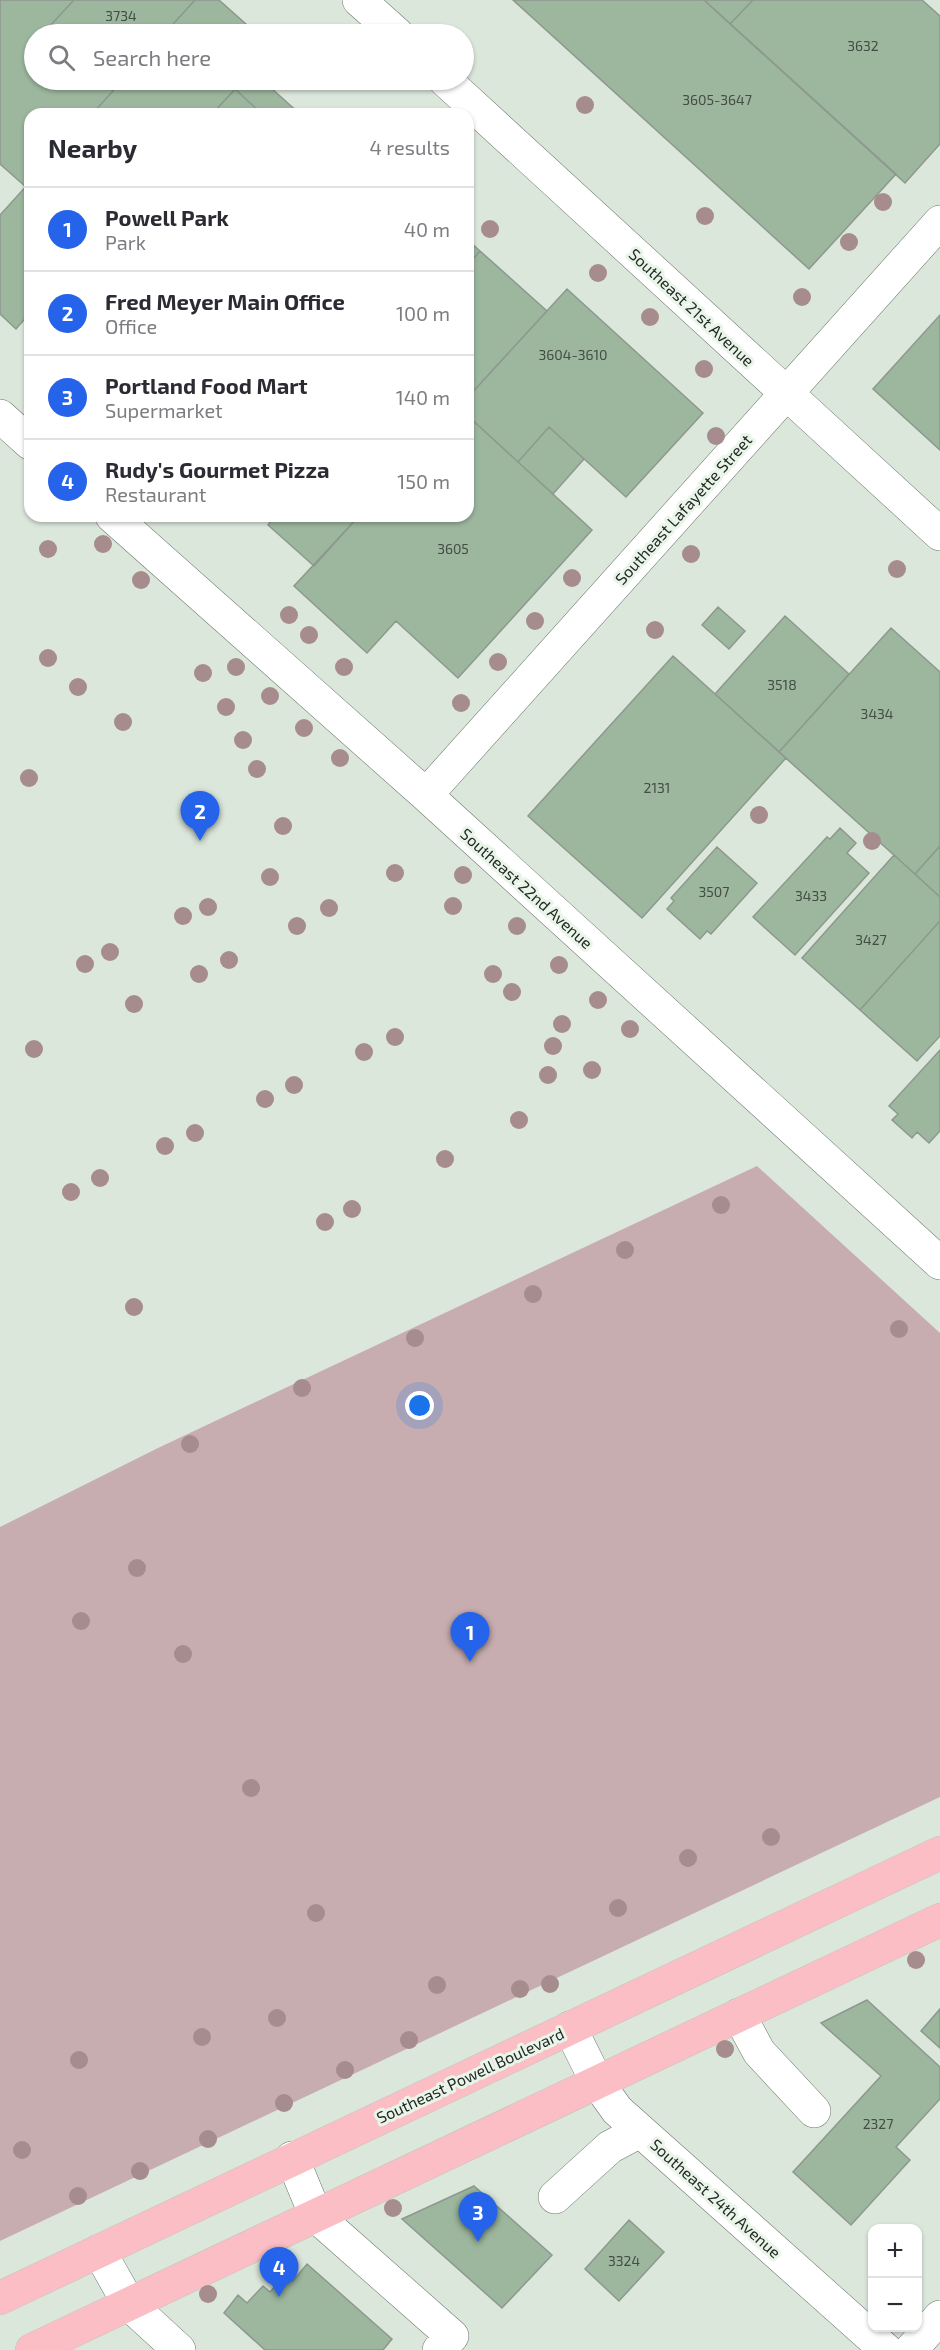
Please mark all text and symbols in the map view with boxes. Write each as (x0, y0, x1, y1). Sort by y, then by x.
house number: 3734 (105, 7, 137, 24)
search box (24, 24, 474, 90)
house number: 3632 (847, 37, 879, 54)
icon: search (45, 41, 78, 74)
text: Search here (93, 44, 211, 70)
house number: 3605-3647 (682, 91, 752, 108)
text: Nearby (48, 132, 137, 163)
text: 4 results (370, 135, 450, 159)
text: Powell Park (105, 204, 229, 230)
text: 1 (63, 217, 72, 241)
text: 40 m (404, 217, 450, 241)
text: Park (105, 230, 146, 254)
street label: Southeast 21st Avenue (625, 244, 759, 370)
text: Fred Meyer Main Office (105, 288, 345, 314)
text: 2 (62, 301, 73, 325)
text: 100 m (396, 301, 450, 325)
text: Office (105, 314, 157, 338)
house number: 3604-3610 (539, 346, 607, 363)
text: Portland Food Mart (105, 372, 308, 398)
text: 3 (62, 385, 73, 409)
text: 140 m (396, 385, 450, 409)
text: Supermarket (105, 398, 223, 422)
street label: Southeast Lafayette Street (611, 430, 755, 588)
text: Rudy's Gourmet Pizza (105, 456, 330, 482)
text: 4 (61, 469, 74, 493)
text: 150 m (397, 469, 450, 493)
text: Restaurant (105, 482, 206, 506)
house number: 3605 (437, 540, 469, 557)
house number: 3518 (767, 676, 797, 693)
house number: 3434 (861, 705, 893, 722)
house number: 2131 (644, 779, 670, 796)
pin: 2 (180, 792, 220, 841)
street label: Southeast 22nd Avenue (457, 824, 597, 952)
house number: 3507 (699, 883, 729, 900)
house number: 3433 (795, 887, 827, 904)
house number: 3427 (855, 931, 887, 948)
your location (405, 1391, 434, 1420)
pin: 1 (450, 1612, 490, 1662)
street label: Southeast Powell Boulevard (373, 2023, 567, 2127)
house number: 2327 (863, 2115, 893, 2132)
street label: Southeast 24th Avenue (647, 2134, 785, 2262)
pin: 3 (458, 2192, 498, 2242)
map controls (868, 2224, 922, 2332)
button: + (868, 2224, 922, 2278)
pin: 4 (260, 2248, 298, 2297)
house number: 3324 (608, 2252, 640, 2269)
button: − (868, 2278, 922, 2332)

